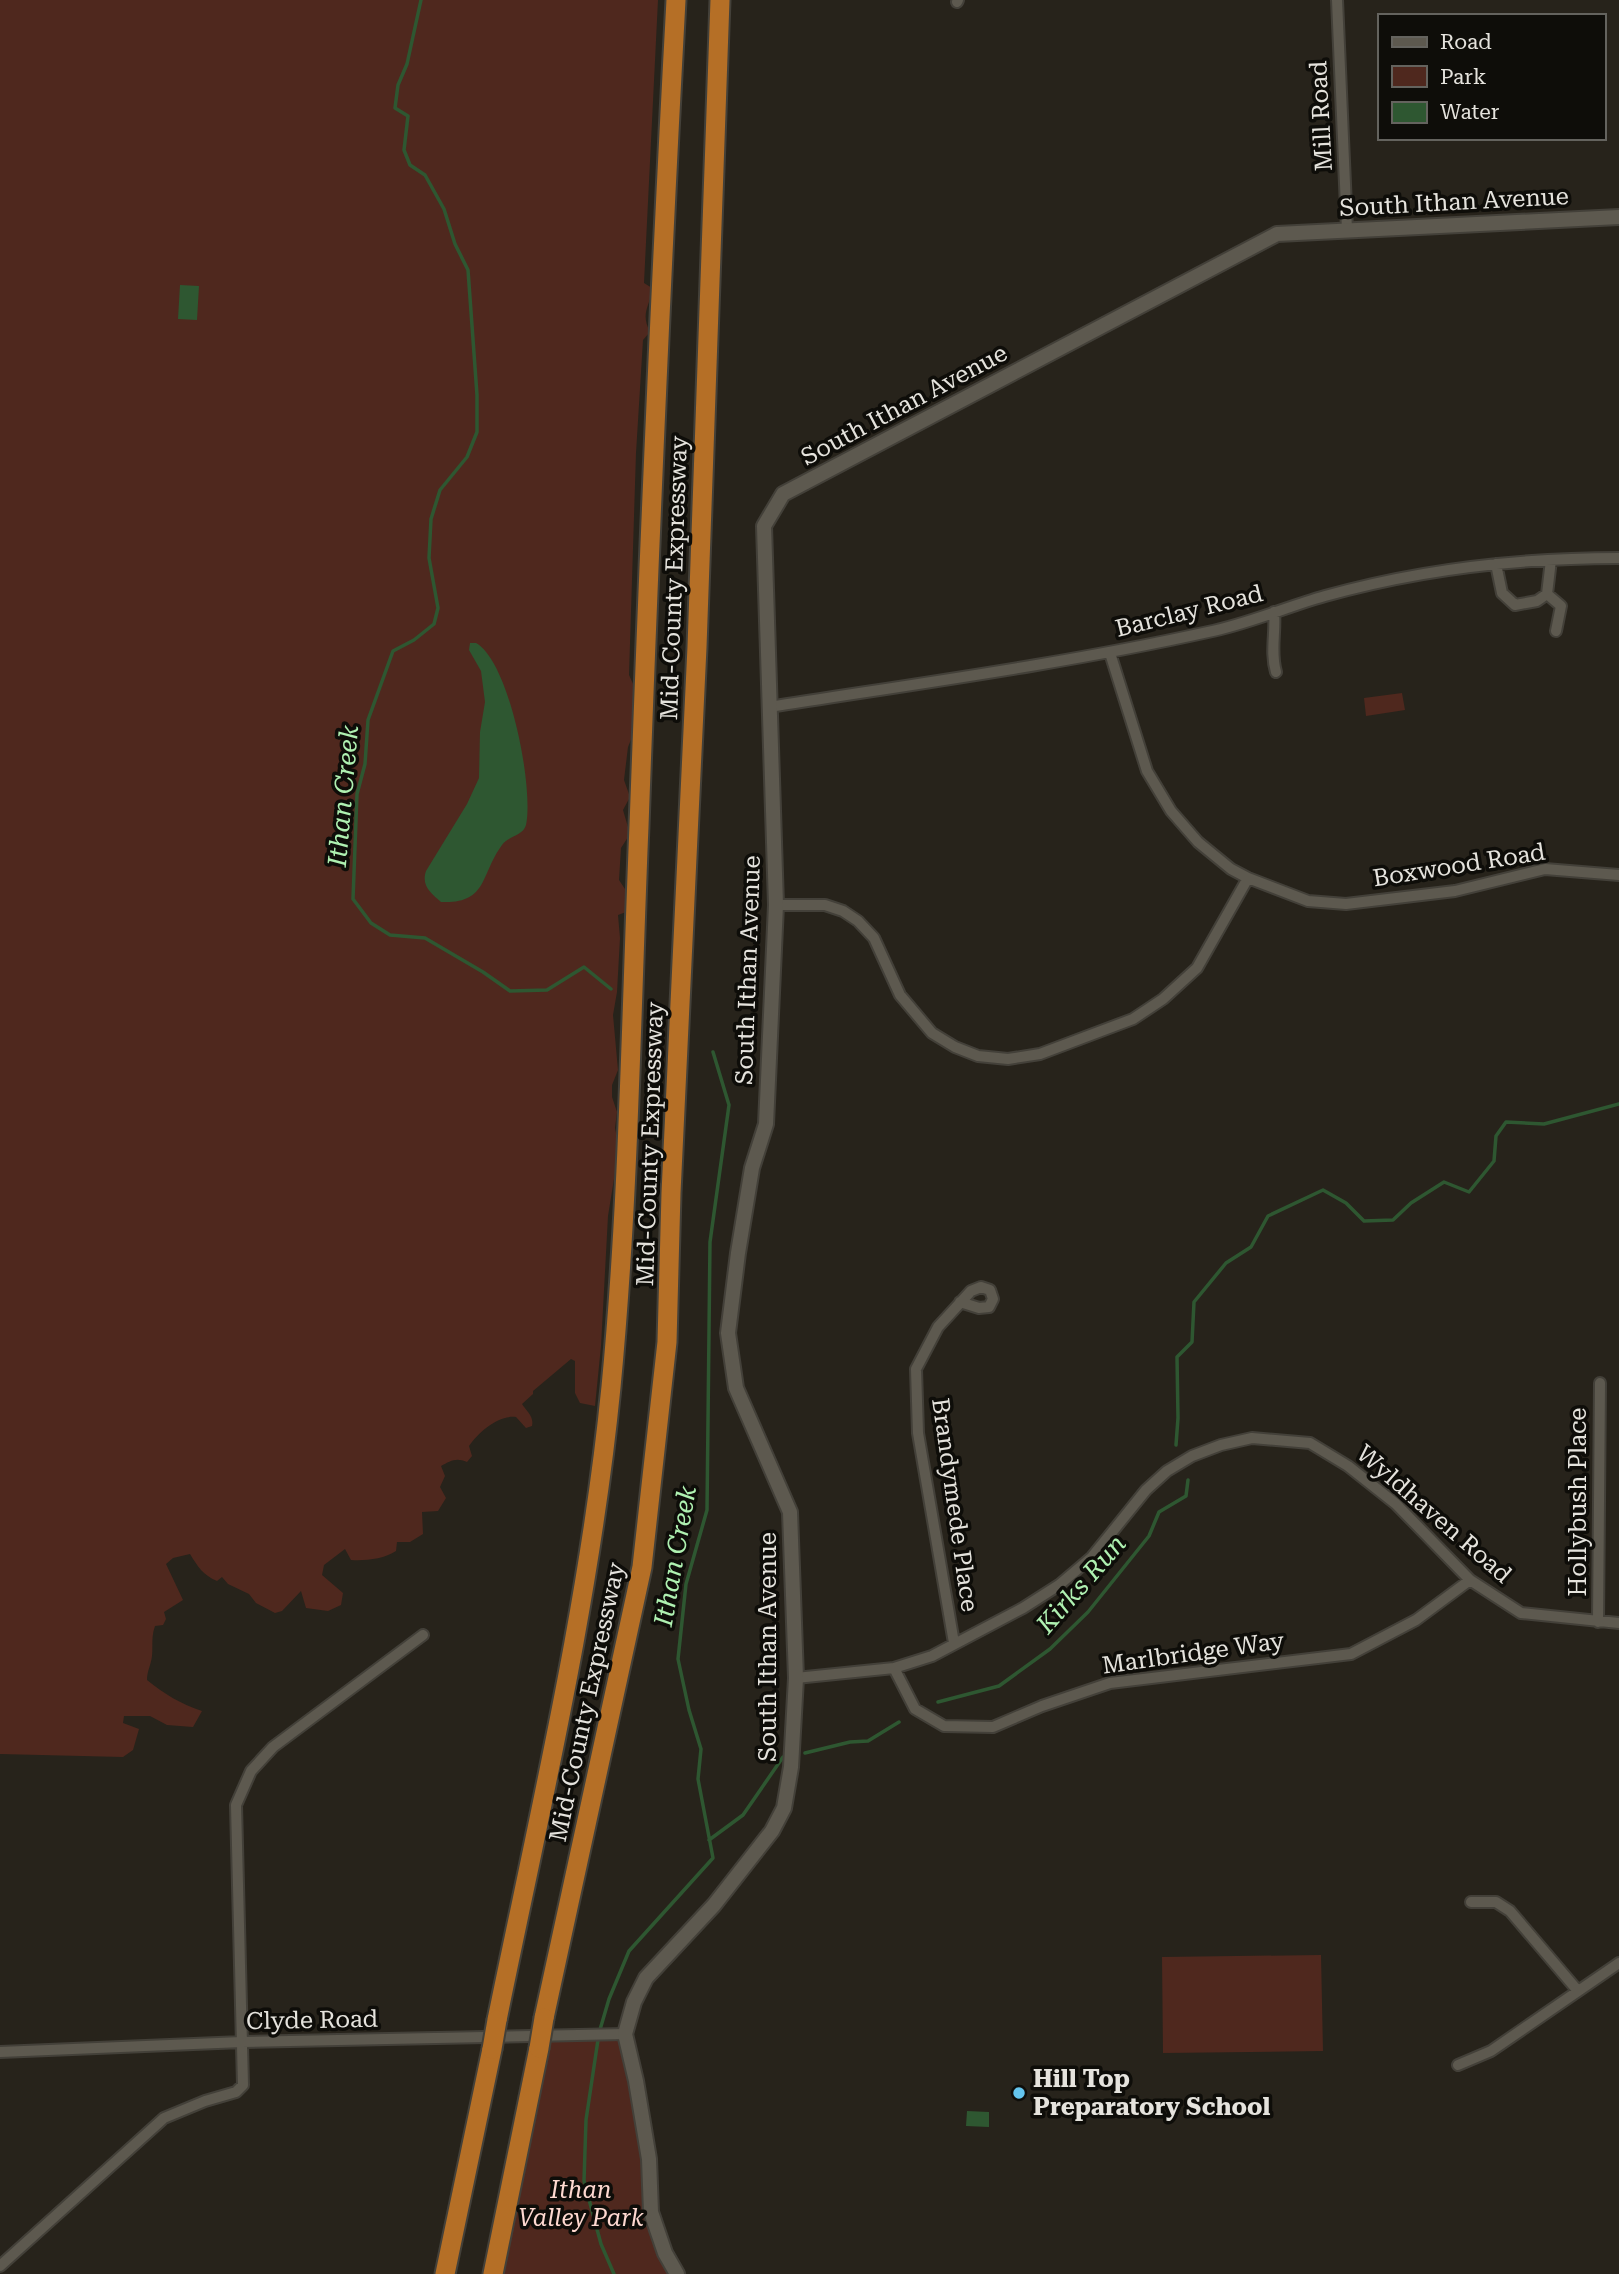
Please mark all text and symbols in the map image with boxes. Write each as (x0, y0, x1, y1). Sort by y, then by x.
legend (1378, 14, 1605, 140)
text: Road (1440, 30, 1492, 54)
street label: Mill Road (1304, 60, 1338, 172)
text: Park (1440, 65, 1486, 89)
text: Water (1440, 100, 1500, 124)
street label: South Ithan Avenue (1339, 182, 1569, 222)
street label: South Ithan Avenue (796, 339, 1012, 471)
street label: Mid-County Expressway (655, 434, 693, 721)
street label: Barclay Road (1112, 579, 1266, 643)
water label: Ithan Creek (322, 723, 364, 869)
street label: Boxwood Road (1371, 838, 1547, 892)
street label: South Ithan Avenue (730, 855, 766, 1085)
street label: Mid-County Expressway (631, 1000, 669, 1287)
street label: Brandymede Place (926, 1396, 984, 1614)
street label: Hollybush Place (1564, 1408, 1592, 1596)
street label: Wyldhaven Road (1351, 1439, 1517, 1589)
water label: Ithan Creek (648, 1483, 702, 1630)
water label: Kirks Run (1030, 1529, 1132, 1640)
street label: South Ithan Avenue (754, 1532, 782, 1762)
street label: Mid-County Expressway (544, 1559, 630, 1844)
street label: Marlbridge Way (1100, 1626, 1287, 1680)
street label: Clyde Road (246, 2005, 378, 2035)
place label: Hill Top Preparatory School (1033, 2065, 1271, 2121)
marker: Hill Top Preparatory School (1011, 2085, 1027, 2101)
park label: Ithan Valley Park (518, 2176, 644, 2232)

